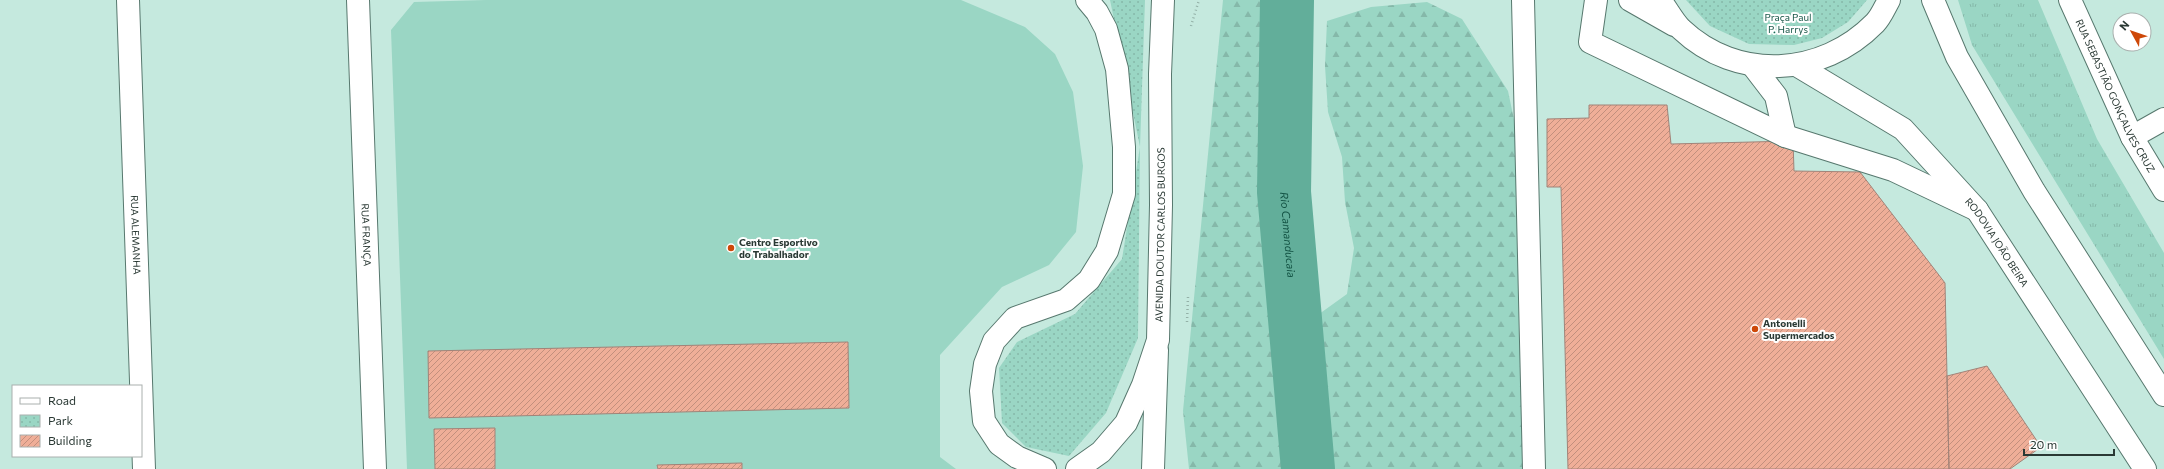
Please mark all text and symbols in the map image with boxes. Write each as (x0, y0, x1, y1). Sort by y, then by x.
park label: Praça Paul P. Harrys (1764, 11, 1812, 35)
north arrow (2112, 12, 2152, 52)
street label: RUA SEBASTIÃO GONÇALVES CRUZ (2074, 17, 2158, 173)
street label: AVENIDA DOUTOR CARLOS BURGOS (1152, 147, 1167, 322)
water label: Rio Camanducaia (1278, 191, 1298, 279)
street label: RUA ALEMANHA (129, 195, 143, 275)
street label: RODOVIA JOÃO BEIRA (1963, 195, 2031, 289)
street label: RUA FRANÇA (359, 203, 374, 267)
place label: Centro Esportivo do Trabalhador (739, 236, 818, 260)
marker: Centro Esportivo do Trabalhador (726, 243, 736, 253)
place label: Antonelli Supermercados (1763, 317, 1835, 341)
marker: Antonelli Supermercados (1750, 324, 1760, 334)
legend (12, 385, 142, 457)
text: Road (48, 393, 76, 407)
text: Park (48, 413, 74, 427)
scale bar (2024, 431, 2114, 457)
text: Building (48, 433, 92, 447)
text: 20 m (2030, 437, 2057, 451)

